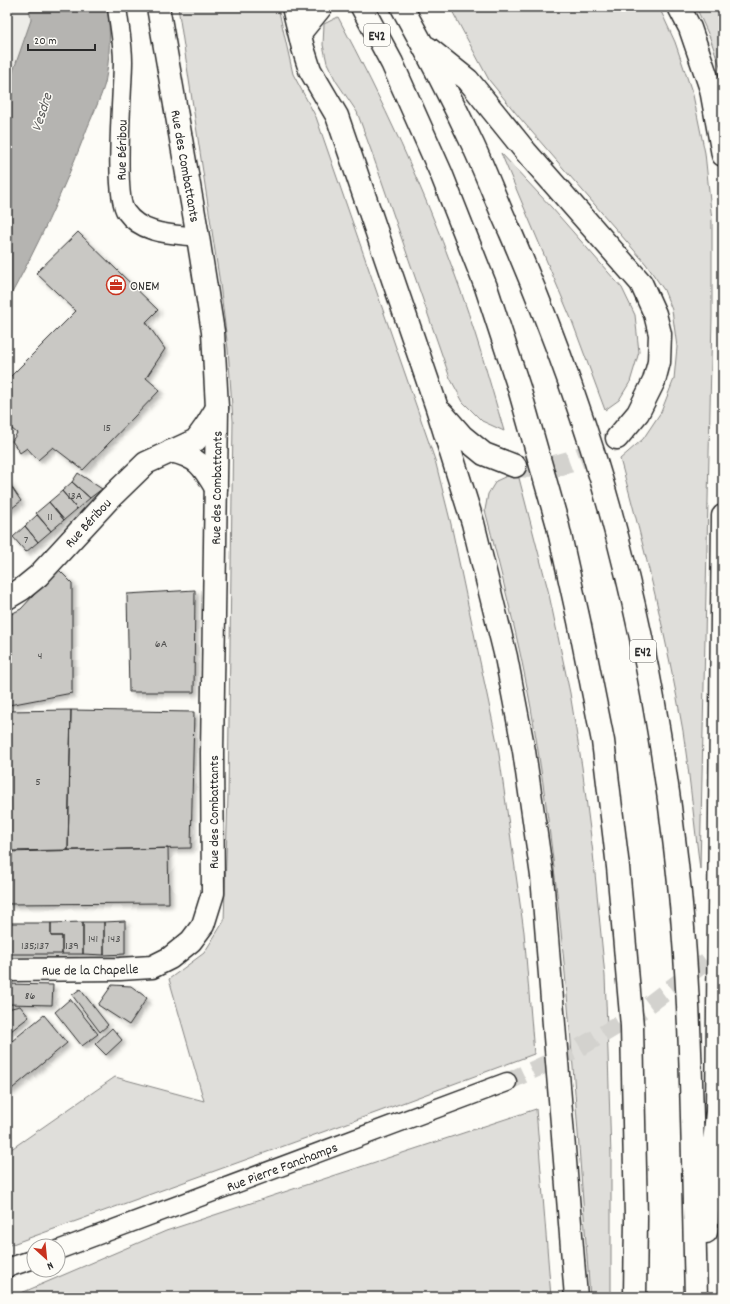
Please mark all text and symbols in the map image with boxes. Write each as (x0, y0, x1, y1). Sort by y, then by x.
road number: E42 (364, 24, 390, 46)
scale bar (28, 26, 95, 52)
text: 20 m (34, 33, 57, 50)
water label: Vesdre (26, 89, 60, 135)
street label: Rue des Combattants (164, 109, 204, 224)
street label: Rue Béribou (112, 119, 134, 181)
office icon: ONEM (105, 274, 127, 296)
place label: ONEM (130, 277, 160, 297)
house number: 15 (103, 420, 111, 437)
street label: Rue des Combattants (207, 431, 229, 545)
house number: 13A (68, 488, 83, 505)
street label: Rue Béribou (61, 495, 117, 553)
house number: 11 (47, 509, 53, 526)
house number: 7 (24, 532, 29, 549)
house number: 6A (155, 636, 168, 653)
road number: E42 (630, 640, 656, 662)
house number: 4 (38, 648, 43, 665)
street label: Rue des Combattants (205, 755, 225, 869)
house number: 5 (35, 774, 41, 791)
house number: 141 (88, 931, 98, 948)
house number: 143 (108, 931, 120, 948)
house number: 135;137 (21, 938, 49, 955)
house number: 139 (65, 938, 79, 955)
street label: Rue de la Chapelle (42, 960, 139, 982)
house number: 86 (25, 988, 35, 1005)
street label: Rue Pierre Fanchamps (224, 1138, 341, 1198)
north arrow (26, 1238, 66, 1278)
text: N (43, 1257, 56, 1274)

